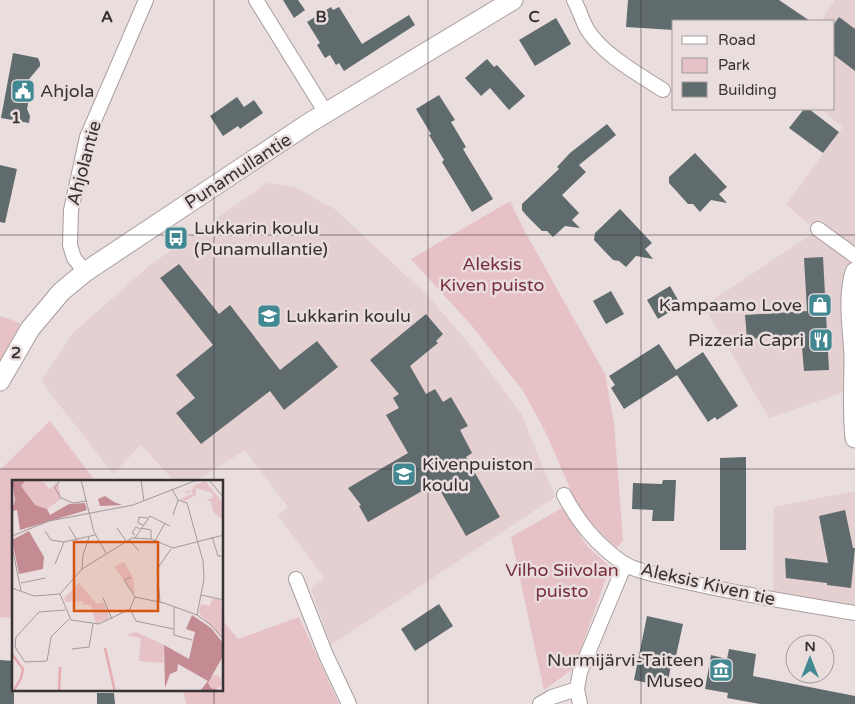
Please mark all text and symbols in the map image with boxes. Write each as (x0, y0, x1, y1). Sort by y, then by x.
text: A (101, 7, 113, 27)
text: B (315, 7, 327, 27)
text: C (528, 7, 540, 27)
legend (672, 20, 835, 110)
text: Road (718, 31, 756, 49)
text: Park (718, 56, 750, 74)
public building icon: Ahjola (10, 78, 36, 104)
place label: Ahjola (40, 80, 94, 102)
text: Building (718, 81, 777, 99)
text: 1 (11, 108, 21, 128)
street label: Ahjolantie (62, 118, 106, 208)
street label: Punamullantie (181, 128, 295, 214)
place label: Lukkarin koulu (Punamullantie) (194, 217, 328, 260)
bus stop icon: Lukkarin koulu (Punamullantie) (163, 225, 189, 251)
park label: Aleksis Kiven puisto (440, 253, 544, 296)
shop icon: Kampaamo Love (807, 292, 833, 318)
place label: Kampaamo Love (659, 294, 802, 316)
school or university icon: Lukkarin koulu (256, 303, 282, 329)
place label: Lukkarin koulu (286, 305, 411, 327)
restaurant icon: Pizzeria Capri (808, 327, 834, 353)
place label: Pizzeria Capri (688, 329, 804, 351)
text: 2 (11, 343, 21, 363)
place label: Kivenpuiston koulu (422, 453, 533, 496)
school or university icon: Kivenpuiston koulu (391, 461, 417, 487)
inset map (12, 480, 224, 692)
street label: Aleksis Kiven tie (639, 558, 777, 610)
park label: Vilho Siivolan puisto (505, 559, 619, 602)
north arrow (785, 634, 835, 684)
text: N (804, 638, 816, 655)
place label: Nurmijärvi-Taiteen Museo (547, 649, 704, 692)
museum icon: Nurmijärvi-Taiteen Museo (708, 657, 734, 683)

